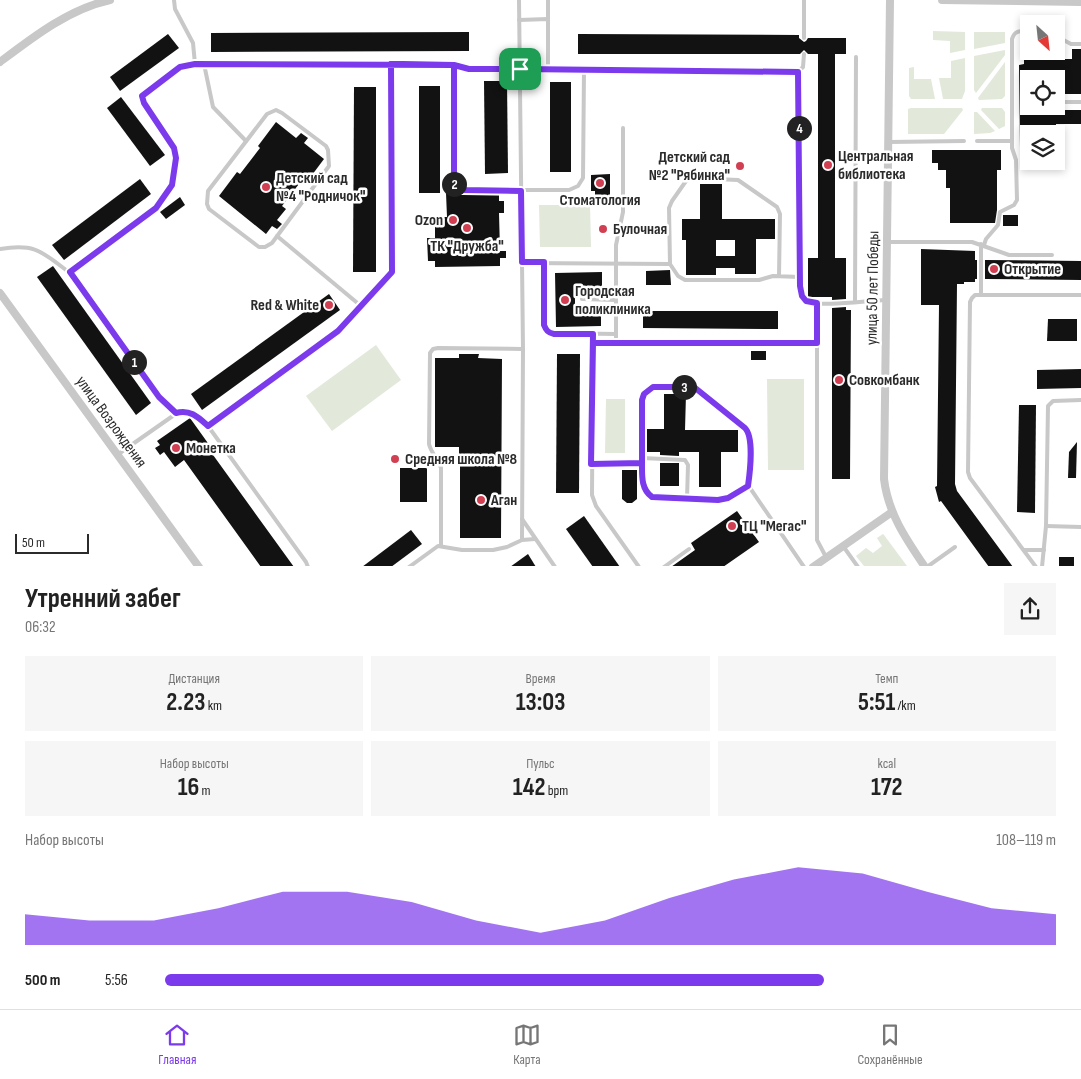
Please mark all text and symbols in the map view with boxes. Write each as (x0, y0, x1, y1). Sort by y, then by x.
north arrow (1020, 15, 1065, 60)
map controls (1020, 15, 1065, 170)
pin (499, 48, 541, 90)
icon: arrive (506, 55, 534, 83)
button: locate (1020, 70, 1065, 115)
pin: 4 (786, 116, 812, 140)
text: 4 (796, 120, 803, 137)
button: layers (1020, 125, 1065, 170)
place label: Центральная библиотека (838, 147, 914, 184)
place label: Детский сад №2 "Рябинка" (649, 148, 731, 185)
marker: Центральная библиотека (822, 159, 834, 171)
marker: Детский сад №2 "Рябинка" (734, 160, 746, 172)
place label: Детский сад №4 "Родничок" (276, 169, 365, 206)
pin: 2 (442, 172, 466, 196)
text: 2 (451, 176, 458, 193)
marker: Стоматология (594, 177, 606, 189)
marker: Детский сад №4 "Родничок" (260, 181, 272, 193)
place label: Стоматология (559, 191, 641, 210)
place label: Ozon (415, 211, 443, 230)
marker: Ozon (447, 214, 459, 226)
place label: Булочная (613, 220, 667, 239)
marker: ТК "Дружба" (461, 222, 473, 234)
marker: Булочная (597, 223, 609, 235)
street label: улица 50 лет Победы (863, 231, 883, 345)
place label: ТК "Дружба" (430, 237, 504, 256)
place label: Открытие (1004, 260, 1061, 279)
marker: Открытие (988, 263, 1000, 275)
place label: Городская поликлиника (575, 282, 651, 319)
marker: Городская поликлиника (559, 294, 571, 306)
place label: Red & White (250, 296, 319, 315)
marker: Red & White (323, 299, 335, 311)
pin: 1 (122, 350, 146, 374)
text: 1 (132, 354, 137, 371)
place label: Совкомбанк (849, 371, 920, 390)
street label: улица Возрождения (71, 372, 151, 472)
pin: 3 (672, 374, 696, 400)
marker: Совкомбанк (833, 374, 845, 386)
text: 3 (681, 379, 688, 396)
place label: Монетка (186, 439, 236, 458)
marker: Монетка (170, 442, 182, 454)
place label: Средняя школа №8 (405, 450, 518, 469)
marker: Средняя школа №8 (389, 453, 401, 465)
place label: Аган (490, 491, 517, 510)
marker: Аган (475, 494, 487, 506)
place label: ТЦ "Мегас" (742, 517, 806, 536)
marker: ТЦ "Мегас" (726, 520, 738, 532)
scale bar (15, 532, 89, 555)
text: 50 m (22, 534, 45, 551)
text: Утренний забег (25, 582, 181, 615)
button: share (1004, 583, 1056, 635)
text: 06:32 (25, 618, 55, 637)
text: Дистанция (168, 670, 220, 687)
text: Время (526, 670, 555, 687)
text: Темп (875, 670, 898, 687)
text: 2.23 (166, 687, 206, 718)
text: 13:03 (516, 687, 565, 718)
text: 5:51 (858, 687, 895, 718)
text: km (206, 697, 222, 714)
text: /km (895, 697, 916, 714)
text: Набор высоты (160, 755, 229, 772)
text: Пульс (526, 755, 555, 772)
text: kcal (878, 755, 896, 772)
text: 16 (178, 772, 199, 803)
text: 142 (513, 772, 545, 803)
text: 172 (871, 772, 903, 803)
text: m (199, 782, 211, 799)
text: bpm (545, 782, 568, 799)
text: Набор высоты (25, 831, 104, 850)
text: 108–119 m (996, 831, 1056, 850)
text: 500 m (25, 971, 60, 990)
text: 5:56 (105, 971, 128, 990)
tab: Главная (158, 1021, 196, 1068)
tab: Карта (513, 1021, 541, 1068)
tab: Сохранённые (857, 1021, 923, 1068)

